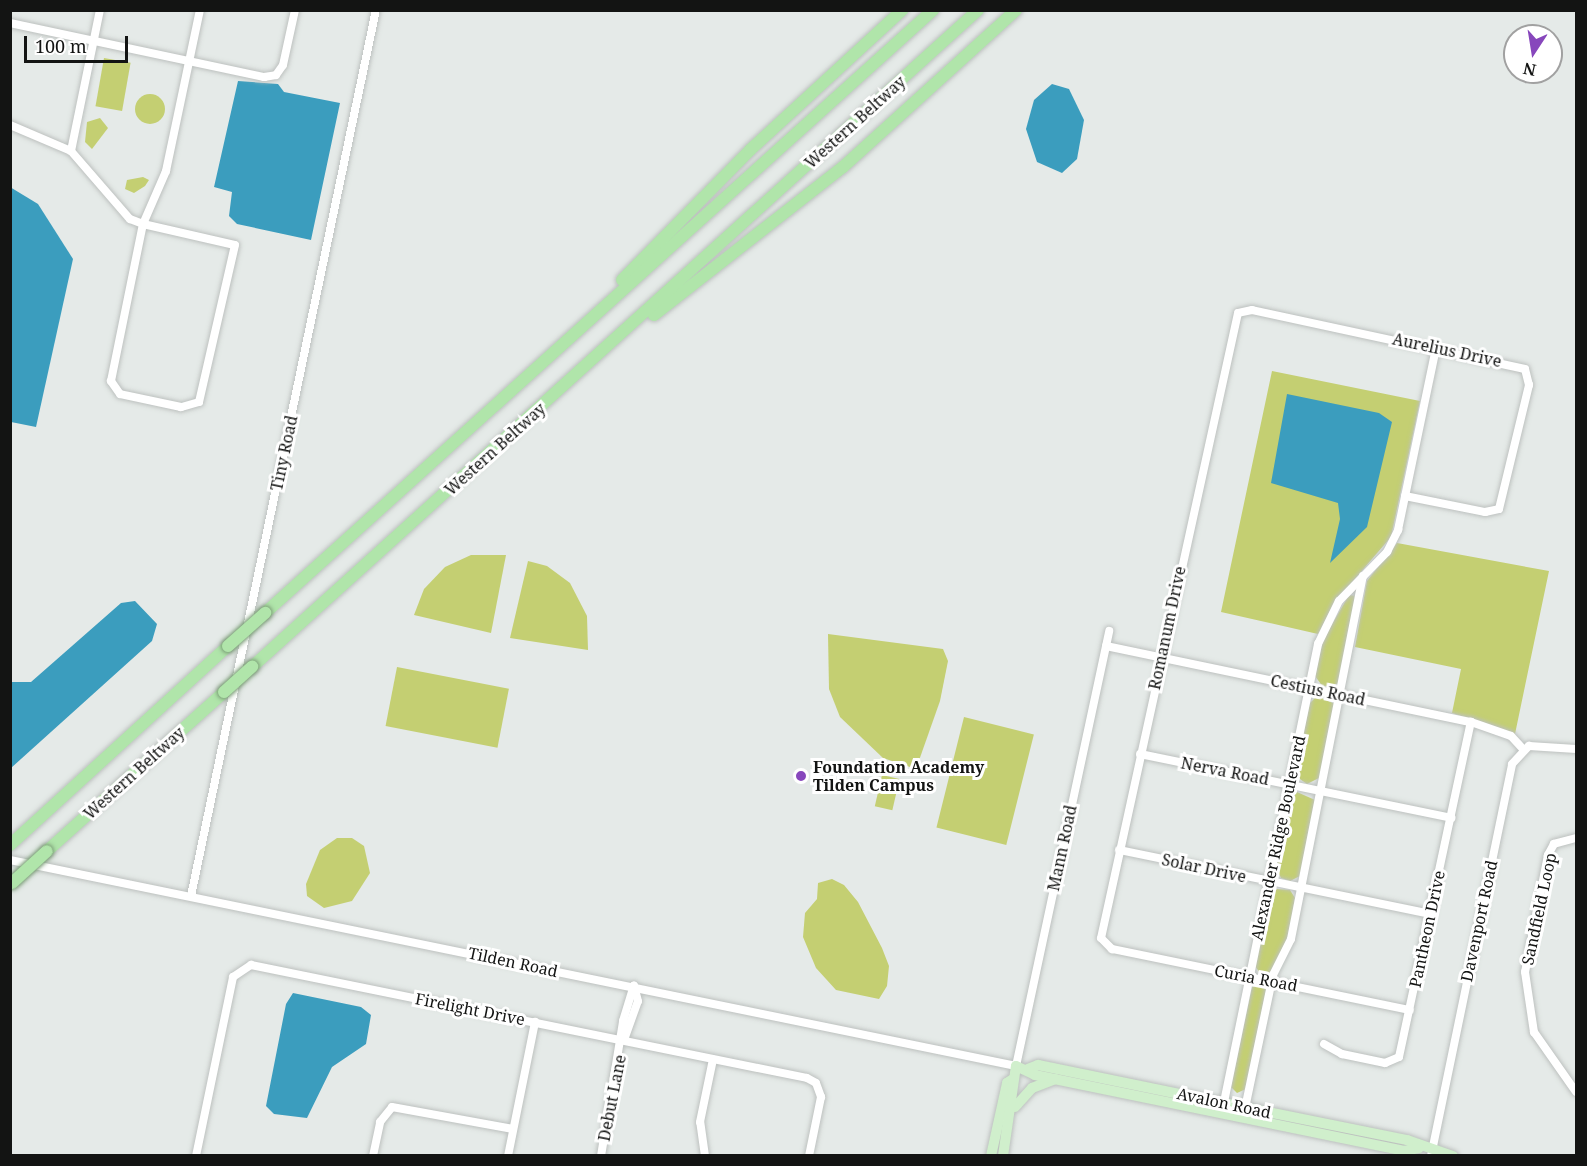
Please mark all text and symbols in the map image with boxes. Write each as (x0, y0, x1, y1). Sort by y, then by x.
scale bar (27, 24, 130, 62)
north arrow (1503, 24, 1563, 84)
text: 100 m (35, 34, 87, 58)
text: N (1521, 58, 1538, 82)
street label: Western Beltway (801, 72, 909, 172)
street label: Aurelius Drive (1391, 329, 1503, 371)
street label: Western Beltway (441, 399, 549, 499)
street label: Tiny Road (267, 413, 301, 493)
street label: Romanum Drive (1145, 565, 1189, 691)
street label: Cestius Road (1269, 671, 1367, 709)
street label: Western Beltway (80, 723, 188, 823)
street label: Alexander Ridge Boulevard (1247, 734, 1309, 942)
street label: Nerva Road (1179, 753, 1271, 789)
place label: Foundation Academy Tilden Campus (813, 757, 984, 795)
marker: Foundation Academy Tilden Campus (794, 769, 808, 783)
street label: Mann Road (1044, 803, 1080, 893)
street label: Solar Drive (1160, 850, 1248, 886)
street label: Sandfield Loop (1518, 851, 1560, 967)
street label: Davenport Road (1457, 858, 1501, 984)
street label: Pantheon Drive (1405, 869, 1449, 989)
street label: Tilden Road (466, 943, 560, 981)
street label: Curia Road (1213, 961, 1299, 995)
street label: Firelight Drive (413, 989, 527, 1029)
street label: Debut Lane (594, 1053, 630, 1143)
street label: Avalon Road (1175, 1084, 1273, 1122)

